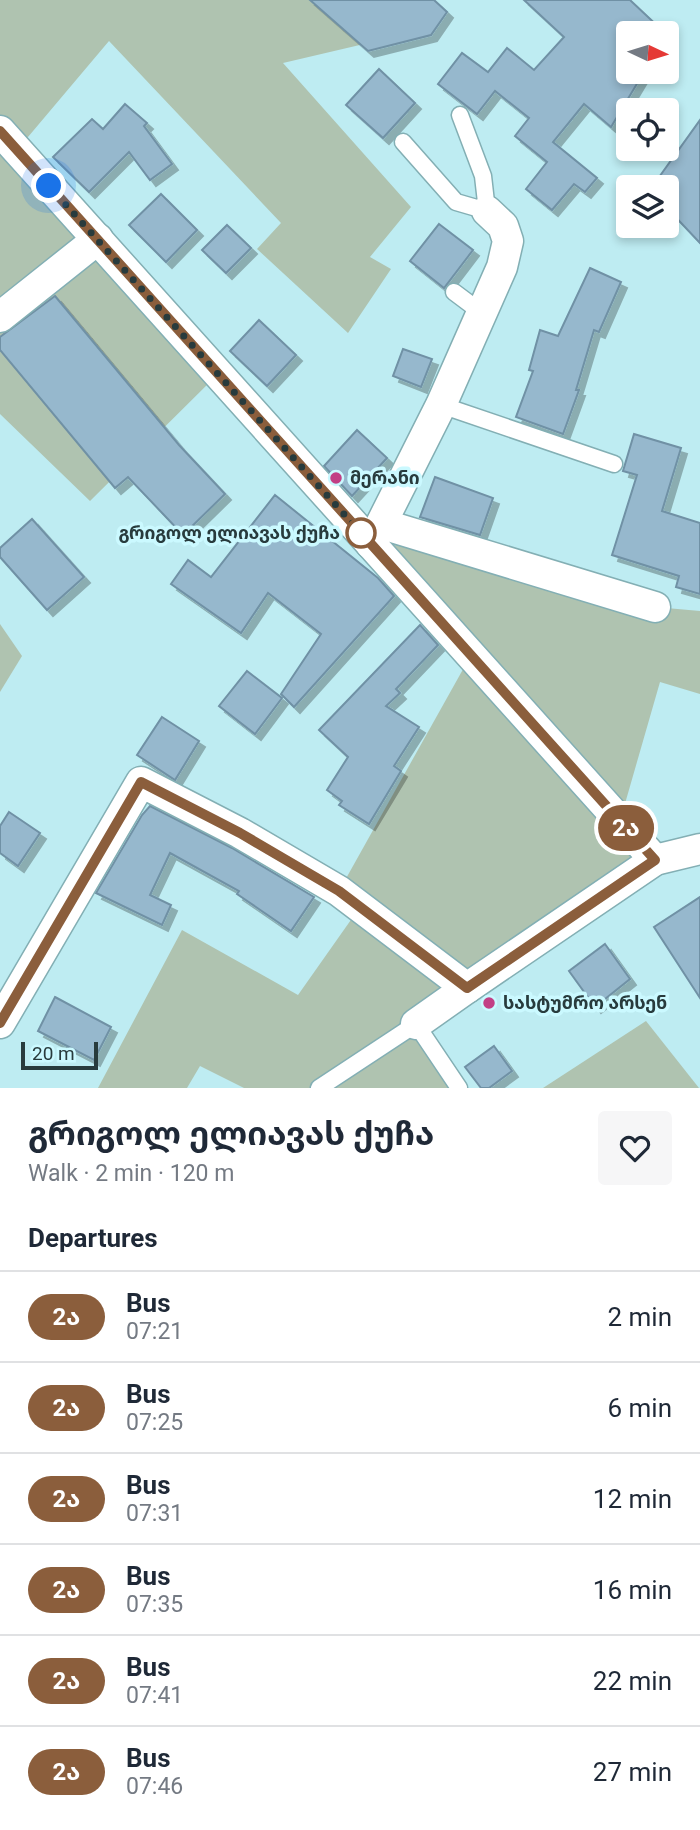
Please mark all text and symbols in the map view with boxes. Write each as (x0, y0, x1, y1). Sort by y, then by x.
north arrow (616, 21, 679, 84)
map controls (616, 21, 679, 238)
button: locate (616, 98, 679, 161)
your location (31, 168, 66, 203)
button: layers (616, 175, 679, 238)
place label: მერანი (350, 467, 420, 488)
marker: მერანი (328, 470, 344, 486)
marker: გრიგოლ ელიავას ქუჩა (346, 518, 376, 548)
place label: გრიგოლ ელიავას ქუჩა (118, 522, 340, 544)
line badge: 2ა (594, 805, 658, 851)
text: 2ა (612, 814, 640, 842)
place label: სასტუმრო არსენ (503, 992, 667, 1013)
marker: სასტუმრო არსენ (481, 995, 497, 1011)
scale bar (21, 1039, 98, 1071)
text: 20 m (32, 1042, 75, 1065)
button: heart (598, 1111, 672, 1185)
text: გრიგოლ ელიავას ქუჩა (28, 1114, 434, 1153)
text: Walk · 2 min · 120 m (28, 1160, 234, 1187)
text: Departures (28, 1223, 158, 1253)
text: Bus (126, 1288, 171, 1318)
text: 2 min (607, 1302, 672, 1332)
text: 2ა (53, 1303, 80, 1331)
text: 07:21 (126, 1318, 183, 1345)
text: Bus (126, 1379, 171, 1409)
text: 6 min (607, 1393, 672, 1423)
text: 2ა (53, 1394, 80, 1422)
text: 07:25 (126, 1409, 183, 1436)
text: Bus (126, 1470, 171, 1500)
text: 12 min (593, 1484, 672, 1514)
text: 2ა (53, 1485, 80, 1513)
text: 07:31 (126, 1500, 183, 1527)
text: Bus (126, 1561, 171, 1591)
text: 16 min (593, 1575, 672, 1605)
text: 2ა (53, 1576, 80, 1604)
text: 07:35 (126, 1591, 183, 1618)
text: Bus (126, 1652, 171, 1682)
text: 22 min (593, 1666, 672, 1696)
text: 2ა (53, 1667, 80, 1695)
text: 07:41 (126, 1682, 183, 1709)
text: Bus (126, 1743, 171, 1773)
text: 27 min (593, 1757, 672, 1787)
text: 2ა (53, 1758, 80, 1786)
text: 07:46 (126, 1773, 183, 1800)

